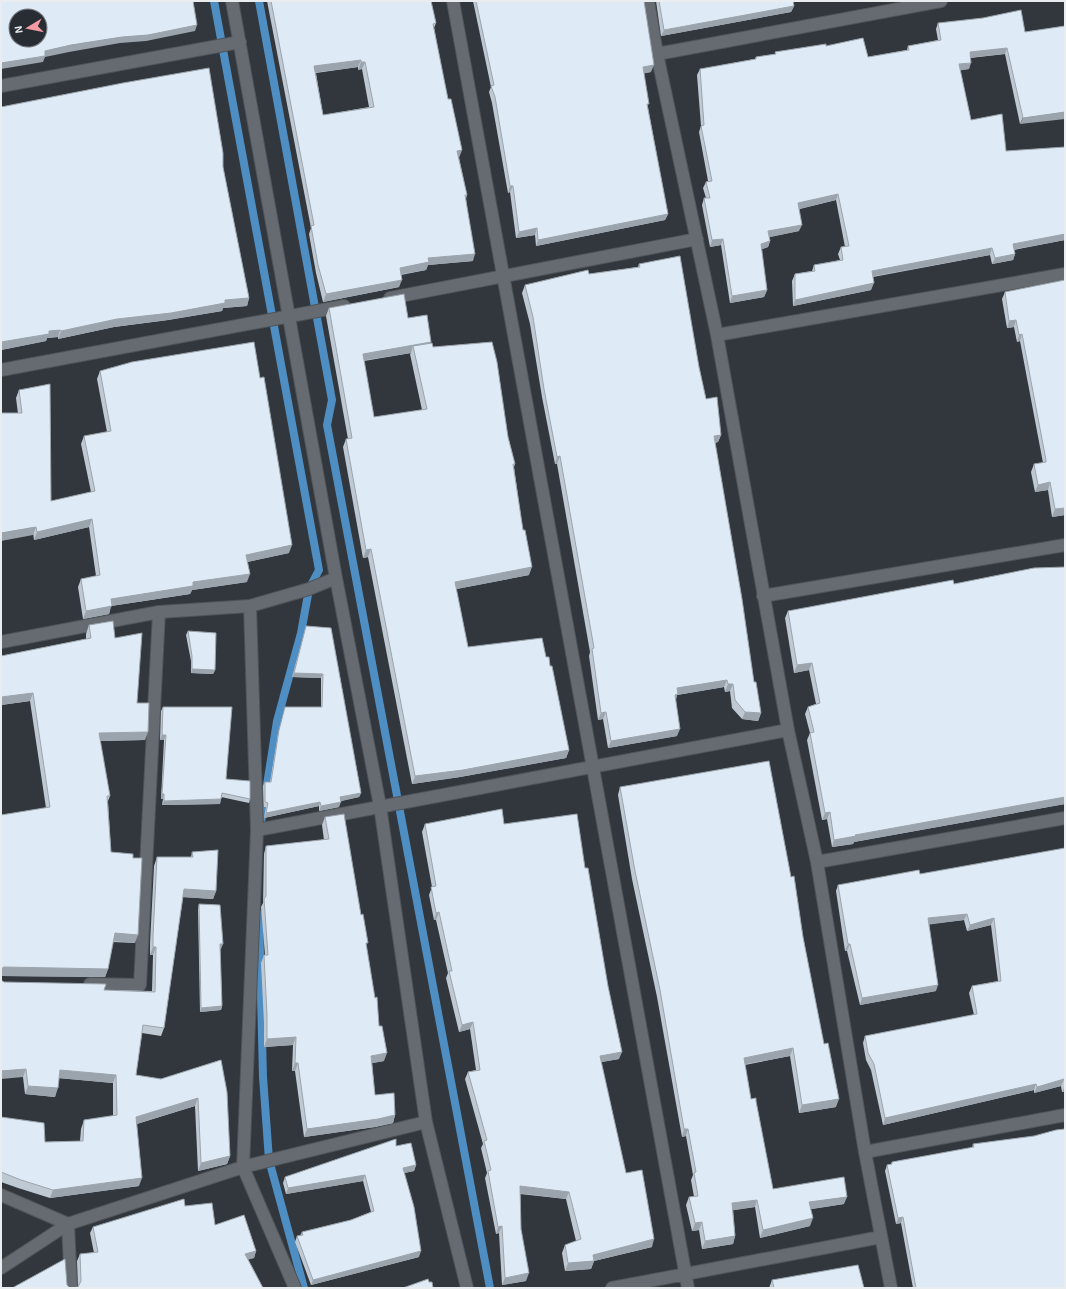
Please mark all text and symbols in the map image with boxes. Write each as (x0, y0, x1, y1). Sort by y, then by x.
north arrow (8, 8, 48, 48)
text: N (13, 25, 25, 34)

